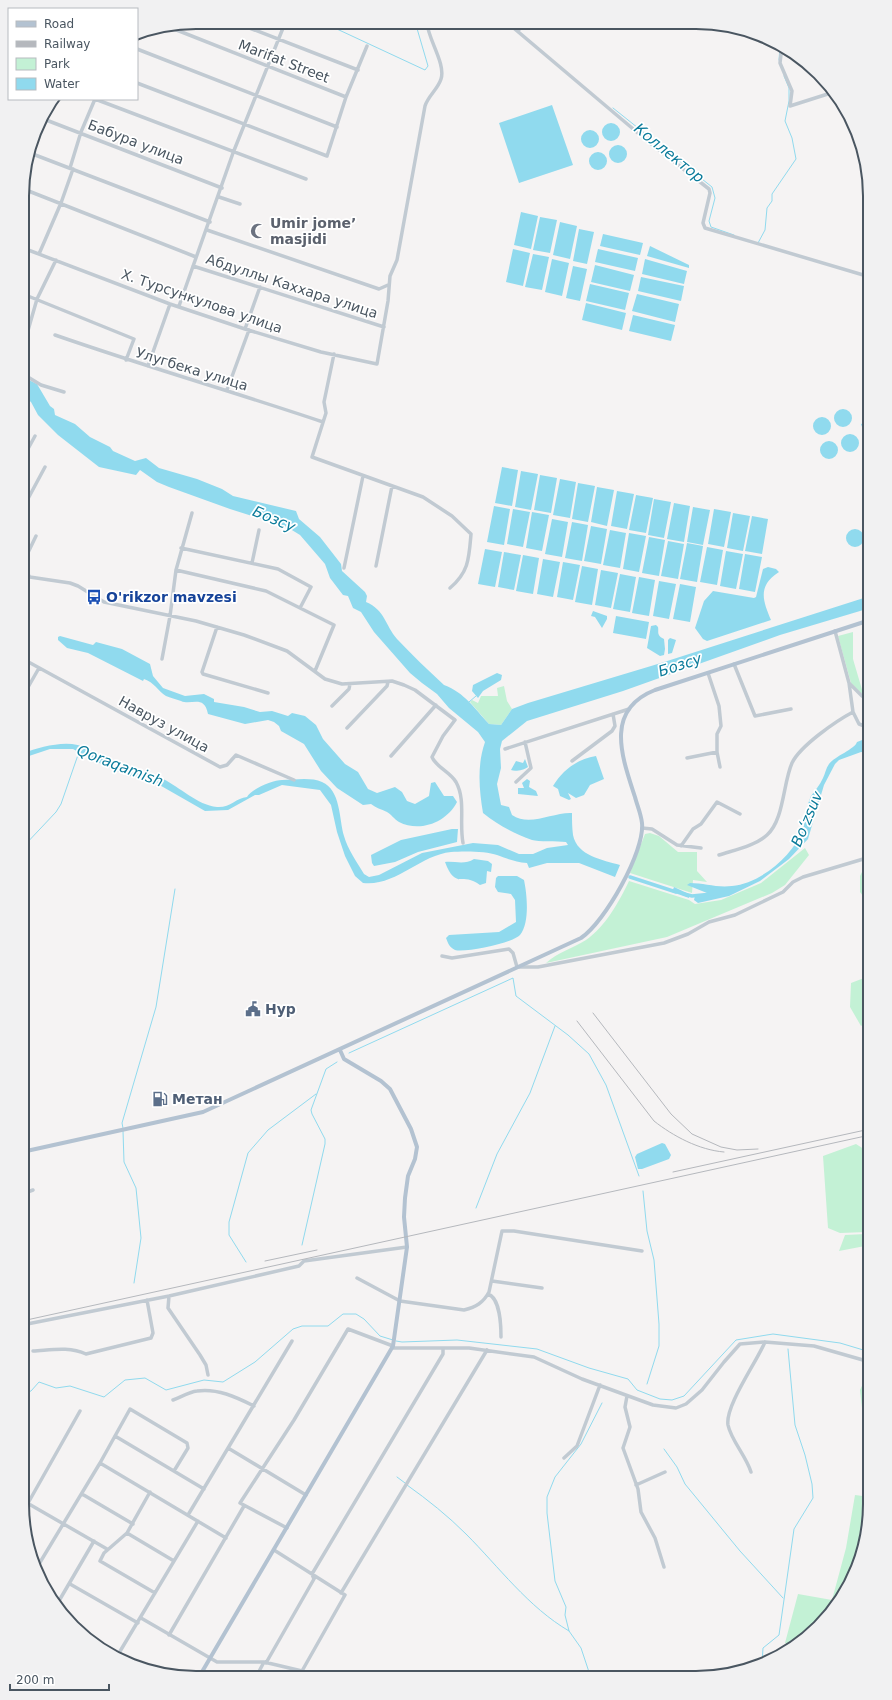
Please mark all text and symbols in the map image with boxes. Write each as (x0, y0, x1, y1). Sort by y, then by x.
legend (8, 8, 138, 100)
text: Road (44, 17, 74, 31)
street label: Marifat Street (236, 36, 332, 86)
text: Railway (44, 37, 90, 51)
text: Park (44, 57, 70, 71)
text: Water (44, 77, 80, 91)
street label: Бабура улица (86, 116, 186, 168)
water label: Коллектор (630, 119, 708, 187)
place label: Umir jome’ masjidi (270, 215, 356, 247)
mosque icon: Umir jome’ masjidi (249, 222, 267, 240)
street label: Абдуллы Каххара улица (204, 251, 380, 321)
street label: Х. Турсункулова улица (119, 266, 285, 336)
street label: Улугбека улица (134, 344, 250, 394)
water label: Бозсу (250, 502, 299, 536)
bus stop icon: O'rikzor mavzesi (85, 588, 103, 606)
place label: O'rikzor mavzesi (106, 589, 237, 605)
water label: Бозсу (656, 649, 705, 680)
street label: Навруз улица (116, 693, 212, 755)
water label: Qoraqamish (74, 741, 166, 791)
water label: Boʻzsuv (787, 788, 827, 849)
public building icon: Нур (244, 1000, 262, 1018)
place label: Нур (265, 1001, 296, 1017)
fuel station icon: Метан (151, 1090, 169, 1108)
place label: Метан (172, 1091, 223, 1107)
scale bar (10, 1666, 109, 1692)
text: 200 m (16, 1673, 54, 1687)

